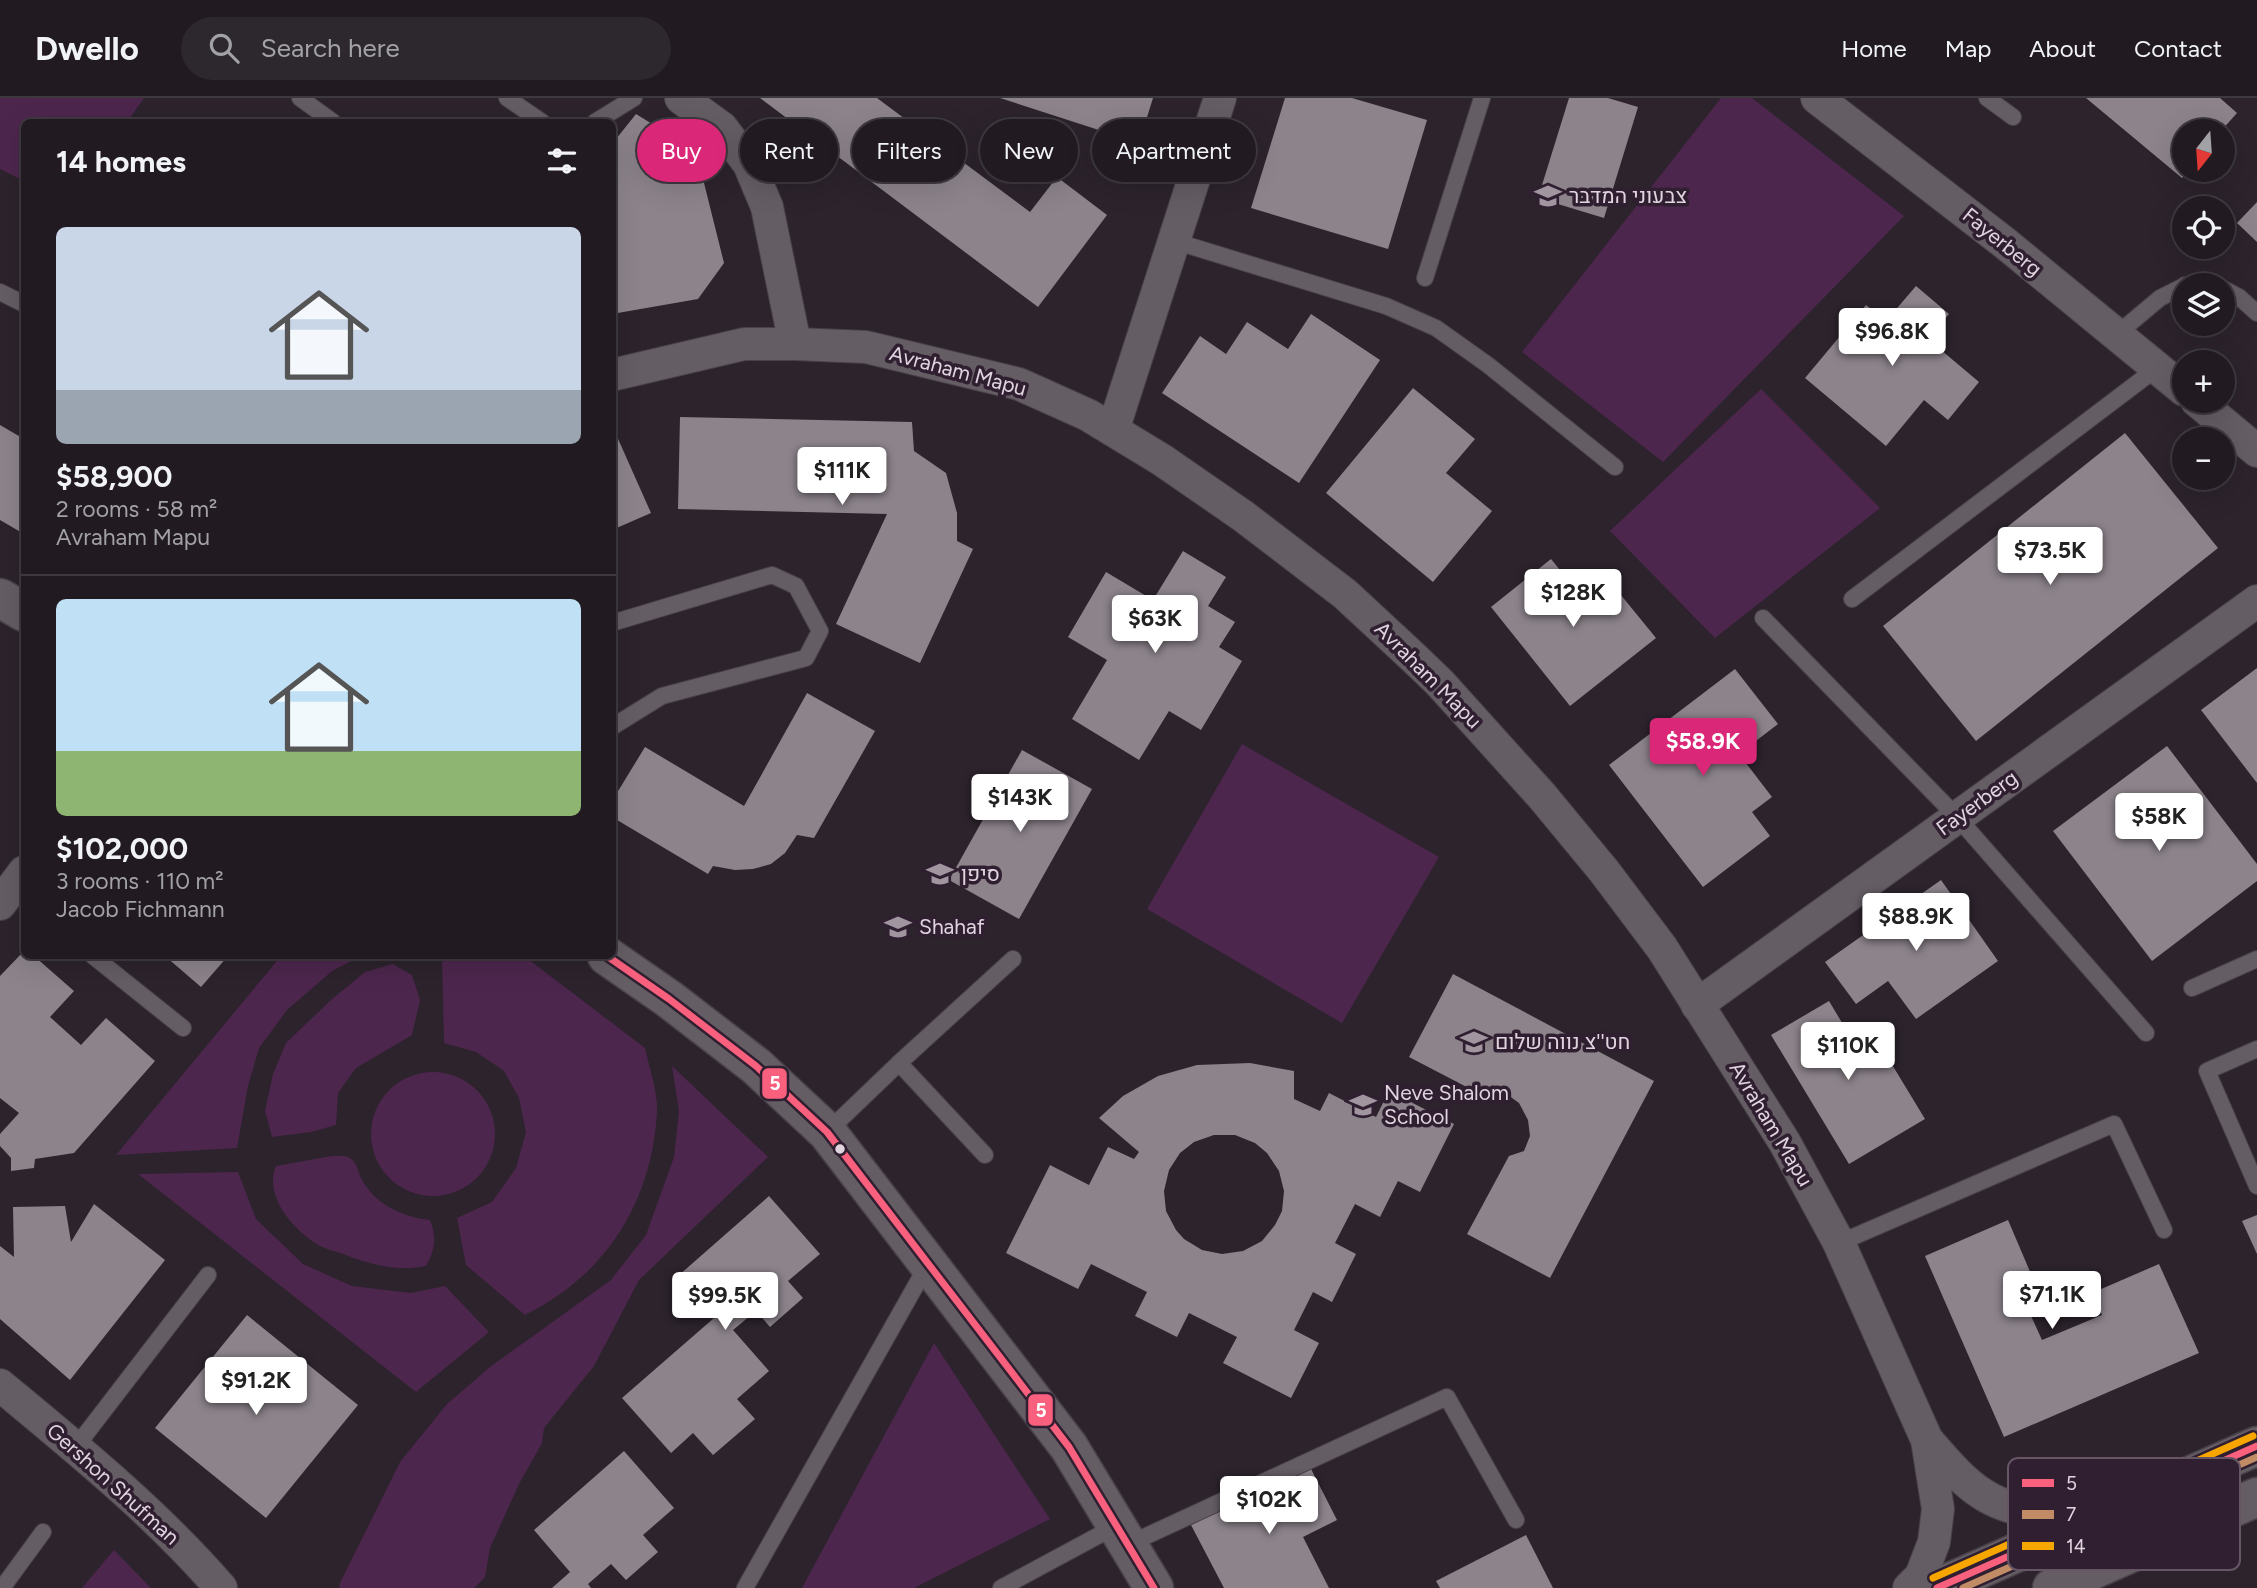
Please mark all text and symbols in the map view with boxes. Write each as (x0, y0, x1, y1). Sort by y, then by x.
search box (181, 17, 671, 80)
text: Dwello (35, 29, 139, 68)
icon: search (205, 29, 243, 67)
text: Search here (261, 32, 400, 64)
text: Home (1841, 34, 1907, 63)
text: Map (1945, 34, 1991, 63)
text: About (2029, 34, 2096, 63)
text: Contact (2134, 34, 2222, 63)
chip: Buy (637, 119, 726, 182)
chip: Rent (740, 119, 838, 182)
chip: Filters (852, 119, 966, 182)
chip: New (980, 119, 1078, 182)
chip: Apartment (1092, 119, 1256, 182)
north arrow (2172, 119, 2235, 182)
map controls (2172, 119, 2235, 490)
icon: filters (543, 142, 581, 180)
text: 14 homes (56, 143, 186, 180)
school or university icon: צבעוני המדבר (1533, 181, 1563, 211)
place label: צבעוני המדבר (1569, 183, 1687, 208)
button: locate (2172, 196, 2235, 259)
street label: Fayerberg (1958, 202, 2047, 281)
icon: home (256, 272, 382, 398)
button: layers (2172, 273, 2235, 336)
pin: $96.8K (1835, 308, 1949, 368)
text: $96.8K (1855, 317, 1929, 345)
street label: Avraham Mapu (887, 340, 1029, 401)
button: + (2172, 350, 2235, 413)
button: − (2172, 427, 2235, 490)
pin: $111K (793, 448, 891, 507)
text: $111K (813, 456, 871, 484)
text: $58,900 (56, 458, 172, 495)
text: 2 rooms · 58 m² (56, 495, 217, 523)
text: Avraham Mapu (56, 523, 210, 551)
pin: $73.5K (1993, 528, 2107, 587)
text: $73.5K (2014, 536, 2086, 564)
pin: $128K (1524, 570, 1622, 629)
text: $128K (1540, 578, 1606, 606)
pin: $63K (1114, 596, 1196, 655)
text: $63K (1128, 604, 1182, 632)
street label: Avraham Mapu (1370, 616, 1487, 733)
icon: home (256, 644, 382, 770)
pin: $58.9K (1646, 718, 1760, 778)
text: $58.9K (1666, 727, 1740, 755)
street label: Fayerberg (1931, 765, 2022, 840)
pin: $143K (971, 774, 1069, 834)
text: $143K (987, 783, 1053, 811)
pin: $58K (2118, 794, 2200, 853)
text: $58K (2131, 802, 2187, 830)
text: $102,000 (56, 830, 188, 867)
school or university icon: סיפן (925, 859, 955, 889)
place label: סיפן (961, 861, 1000, 886)
text: 3 rooms · 110 m² (56, 867, 223, 895)
pin: $88.9K (1859, 894, 1973, 953)
text: Jacob Fichmann (56, 895, 225, 923)
text: $88.9K (1878, 902, 1954, 930)
school or university icon: Shahaf (883, 912, 913, 942)
place label: Shahaf (919, 914, 985, 939)
pin: $110K (1799, 1023, 1897, 1082)
school or university icon: חט''צ נווה שלום (1459, 1027, 1489, 1057)
place label: חט''צ נווה שלום (1495, 1029, 1630, 1054)
text: $110K (1817, 1031, 1879, 1059)
street label: Avraham Mapu (1724, 1057, 1818, 1191)
line badge: 5 (761, 1067, 788, 1100)
text: 5 (769, 1072, 781, 1095)
place label: Neve Shalom School (1384, 1080, 1509, 1129)
school or university icon: Neve Shalom School (1348, 1090, 1378, 1120)
unlabelled marker (833, 1142, 847, 1156)
pin: $99.5K (668, 1272, 782, 1332)
pin: $71.1K (1995, 1272, 2109, 1331)
text: $71.1K (2019, 1280, 2085, 1308)
text: $99.5K (688, 1281, 762, 1309)
pin: $91.2K (199, 1358, 313, 1417)
text: $91.2K (221, 1366, 291, 1394)
line badge: 5 (1027, 1393, 1054, 1427)
text: 5 (1035, 1399, 1047, 1422)
street label: Gershon Shufman (42, 1418, 185, 1550)
legend (2008, 1458, 2240, 1570)
text: 5 (2066, 1472, 2077, 1495)
pin: $102K (1220, 1476, 1318, 1536)
text: $102K (1236, 1485, 1302, 1513)
text: 7 (2066, 1503, 2076, 1526)
text: 14 (2066, 1535, 2086, 1558)

